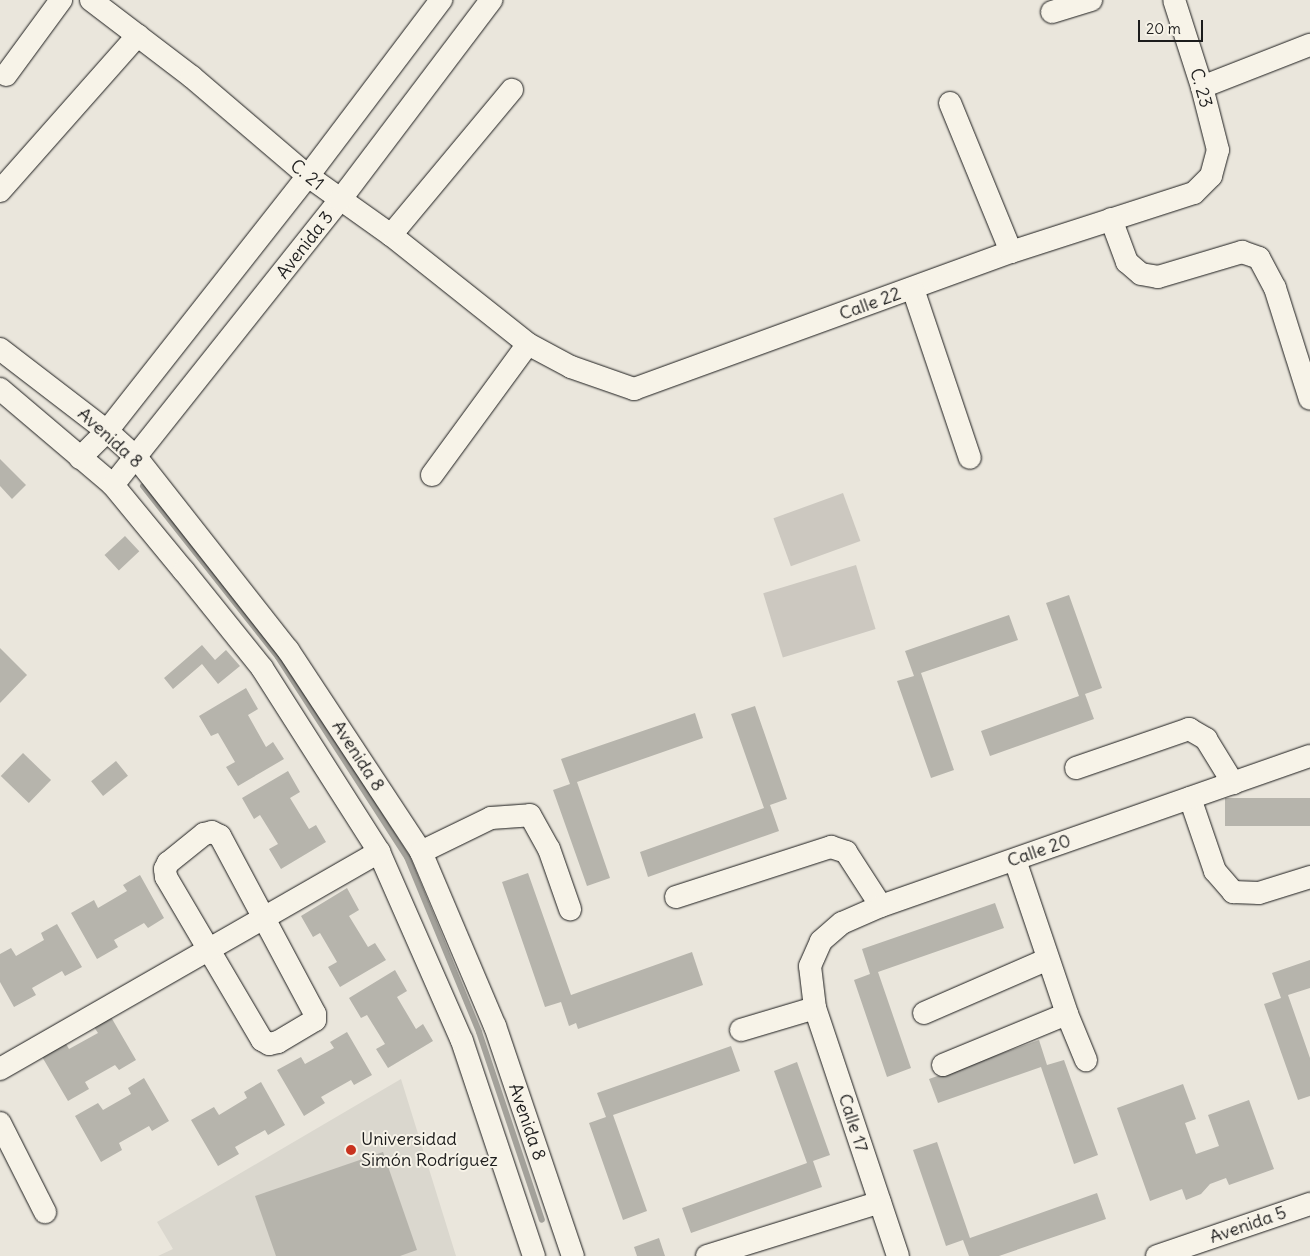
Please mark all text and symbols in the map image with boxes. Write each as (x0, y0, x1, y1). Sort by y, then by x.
scale bar (1140, 10, 1205, 42)
text: 20 m (1146, 19, 1181, 38)
street label: C. 23 (1185, 66, 1217, 110)
street label: C. 21 (286, 155, 328, 195)
street label: Avenida 3 (272, 207, 338, 283)
street label: Calle 22 (836, 283, 904, 325)
street label: Avenida 8 (73, 403, 147, 473)
street label: Avenida 8 (327, 717, 389, 795)
street label: Calle 20 (1004, 830, 1074, 872)
street label: Avenida 8 (504, 1081, 550, 1163)
street label: Calle 17 (833, 1091, 873, 1155)
place label: Universidad Simón Rodríguez (361, 1129, 498, 1172)
marker: Universidad Simón Rodríguez (345, 1144, 357, 1156)
street label: Avenida 5 (1207, 1202, 1289, 1248)

